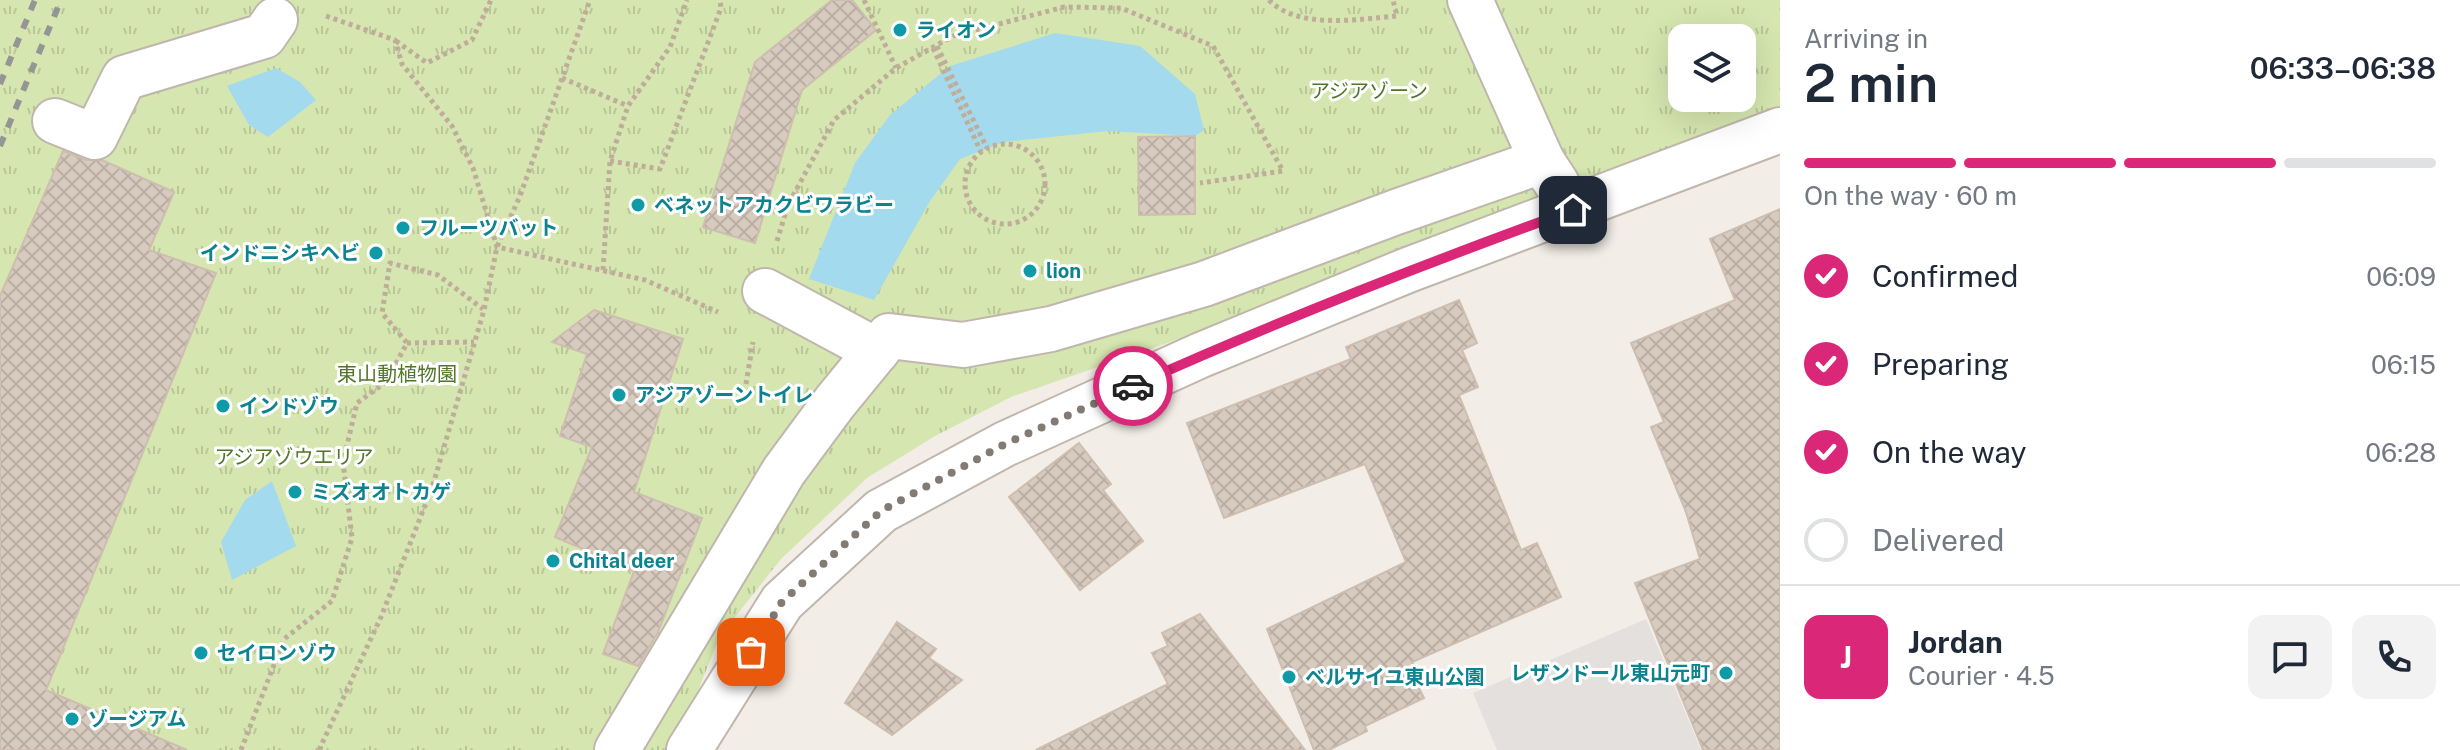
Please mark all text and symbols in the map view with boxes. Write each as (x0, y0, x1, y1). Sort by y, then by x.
place label: ライオン (916, 18, 996, 42)
marker: ライオン (891, 21, 909, 39)
text: Arriving in (1804, 23, 1928, 54)
map controls (1668, 24, 1756, 112)
button: layers (1668, 24, 1756, 112)
text: 06:33–06:38 (2250, 50, 2436, 86)
text: 2 min (1804, 53, 1938, 114)
park label: アジアゾーン (1310, 79, 1428, 103)
pin (1539, 176, 1607, 244)
text: On the way · 60 m (1804, 180, 2017, 211)
icon: home (1551, 188, 1595, 232)
place label: ベネットアカクビワラビー (654, 193, 894, 217)
marker: ベネットアカクビワラビー (629, 196, 647, 214)
place label: フルーツバット (419, 216, 559, 240)
marker: フルーツバット (394, 219, 412, 237)
place label: インドニシキヘビ (200, 241, 360, 265)
marker: インドニシキヘビ (367, 244, 385, 262)
icon: check (1804, 254, 1848, 298)
text: Confirmed (1872, 258, 2018, 294)
place label: lion (1046, 259, 1081, 283)
text: 06:09 (2366, 261, 2436, 292)
marker: lion (1021, 262, 1039, 280)
icon: check (1804, 342, 1848, 386)
courier (1093, 346, 1173, 426)
text: Preparing (1872, 346, 2009, 382)
text: 06:15 (2371, 349, 2436, 380)
park label: 東山動植物園 (337, 362, 457, 386)
icon: car (1111, 364, 1155, 408)
place label: アジアゾーントイレ (635, 383, 813, 407)
marker: アジアゾーントイレ (610, 386, 628, 404)
place label: インドゾウ (239, 394, 339, 418)
marker: インドゾウ (214, 397, 232, 415)
icon: check (1804, 430, 1848, 474)
text: On the way (1872, 434, 2026, 470)
text: 06:28 (2365, 437, 2436, 468)
park label: アジアゾウエリア (214, 445, 374, 469)
place label: ミズオオトカゲ (311, 480, 451, 504)
marker: ミズオオトカゲ (286, 483, 304, 501)
text: Delivered (1872, 522, 2004, 558)
place label: Chital deer (569, 549, 675, 573)
marker: Chital deer (544, 552, 562, 570)
button: chat (2248, 615, 2332, 699)
button: phone (2352, 615, 2436, 699)
pin (717, 618, 785, 686)
text: Jordan (1908, 624, 2003, 660)
icon: bag (729, 630, 773, 674)
text: J (1840, 639, 1852, 675)
place label: セイロンゾウ (217, 641, 337, 665)
marker: セイロンゾウ (192, 644, 210, 662)
text: Courier · 4.5 (1908, 660, 2055, 691)
place label: レザンドール東山元町 (1510, 661, 1710, 685)
marker: レザンドール東山元町 (1717, 664, 1735, 682)
place label: ベルサイユ東山公園 (1305, 665, 1485, 689)
marker: ベルサイユ東山公園 (1280, 668, 1298, 686)
place label: ゾージアム (88, 707, 186, 731)
marker: ゾージアム (63, 710, 81, 728)

